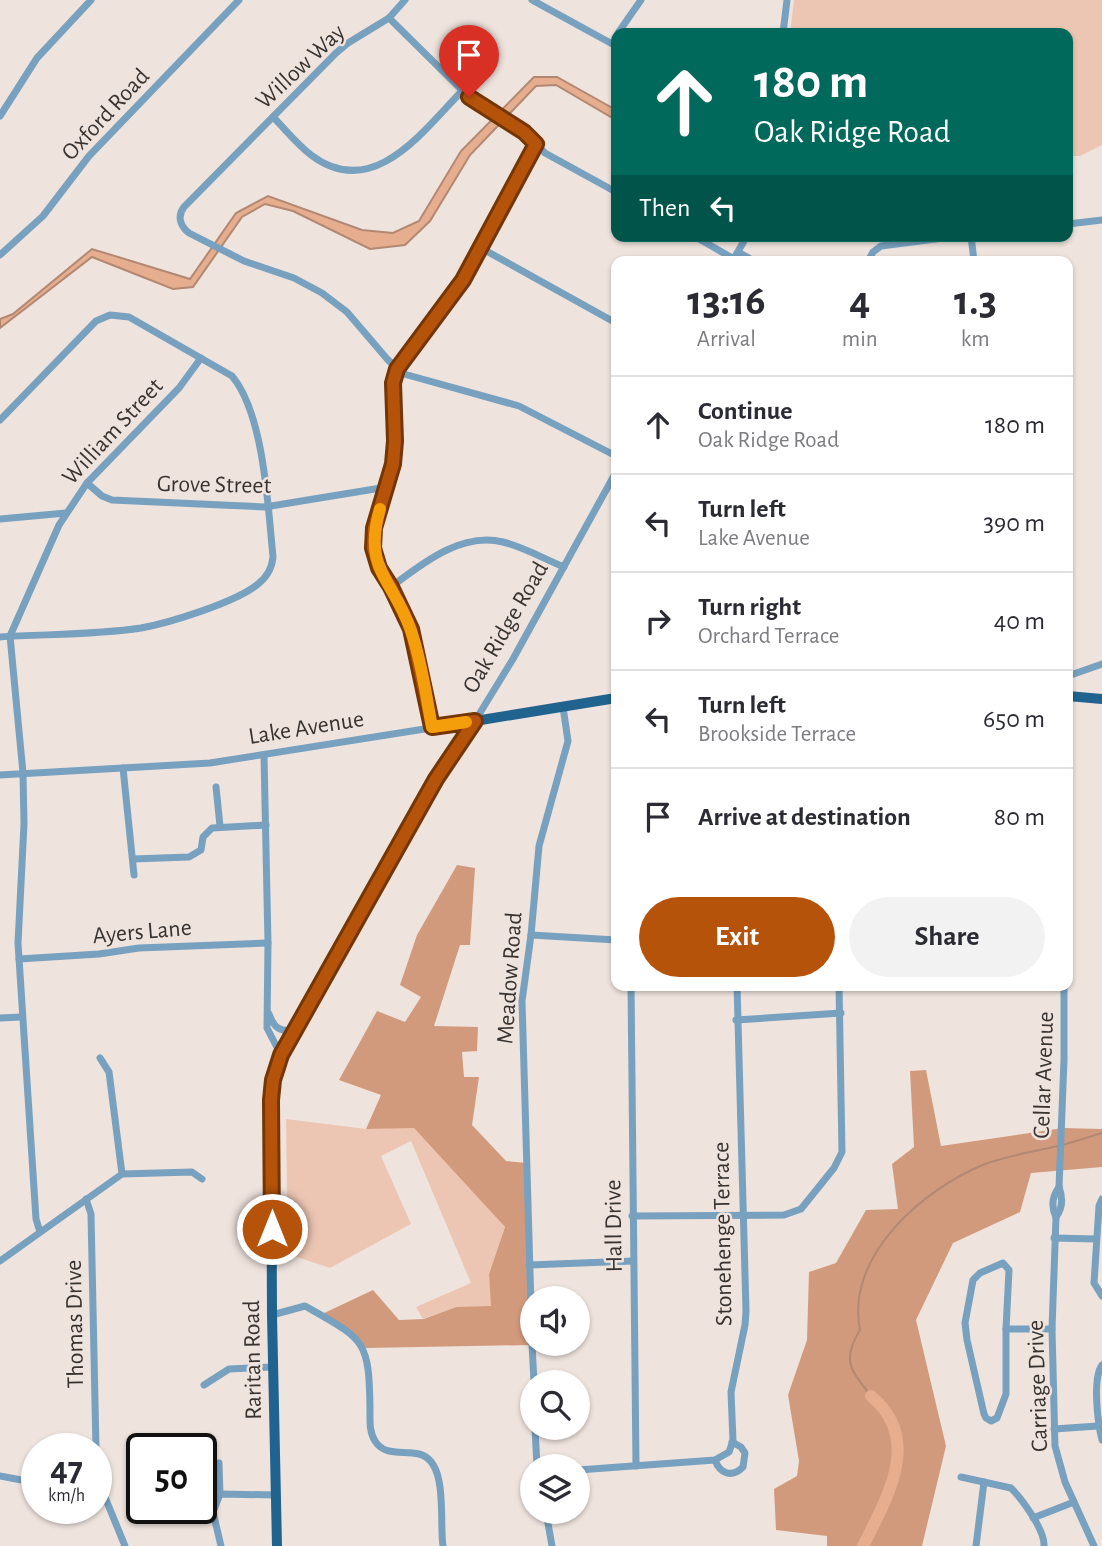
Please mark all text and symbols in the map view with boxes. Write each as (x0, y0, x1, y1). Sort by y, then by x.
street label: Willow Way (252, 20, 350, 114)
pin (439, 25, 499, 97)
icon: arrive (450, 36, 488, 74)
icon: ahead (639, 56, 730, 147)
text: 180 m (754, 58, 868, 107)
street label: Oxford Road (57, 64, 154, 165)
text: Oak Ridge Road (754, 116, 950, 148)
icon: left (704, 189, 742, 227)
text: Then (639, 195, 690, 221)
text: 13:16 (687, 280, 766, 322)
text: 4 (849, 280, 870, 322)
text: 1.3 (954, 280, 997, 322)
text: Arrival (697, 328, 756, 351)
text: min (842, 328, 878, 351)
text: km (961, 328, 990, 351)
street label: William Street (58, 374, 168, 489)
text: Continue (698, 398, 793, 424)
icon: ahead (639, 406, 677, 444)
text: 180 m (985, 412, 1045, 438)
text: Oak Ridge Road (698, 429, 839, 452)
street label: Grove Street (157, 472, 272, 498)
text: Turn left (698, 496, 786, 522)
icon: left (639, 504, 677, 542)
text: 390 m (983, 510, 1045, 536)
text: Lake Avenue (698, 527, 810, 550)
street label: Oak Ridge Road (459, 558, 553, 697)
text: Turn right (698, 594, 801, 620)
icon: right (639, 602, 677, 640)
text: 40 m (994, 608, 1045, 634)
text: Orchard Terrace (698, 625, 839, 648)
text: Turn left (698, 692, 786, 718)
icon: left (639, 700, 677, 738)
text: 650 m (983, 706, 1045, 732)
street label: Lake Avenue (247, 707, 366, 749)
text: Brookside Terrace (698, 723, 856, 746)
icon: arrive (639, 798, 677, 836)
text: Arrive at destination (698, 804, 911, 830)
text: 80 m (994, 804, 1045, 830)
button: Exit (639, 897, 835, 977)
button: Share (849, 897, 1045, 977)
street label: Meadow Road (493, 911, 527, 1045)
street label: Ayers Lane (92, 916, 193, 948)
street label: Cellar Avenue (1030, 1011, 1058, 1139)
street label: Stonehenge Terrace (709, 1142, 737, 1326)
street label: Hall Drive (601, 1179, 627, 1273)
position arrow (235, 1192, 309, 1266)
street label: Thomas Drive (62, 1259, 88, 1388)
map controls (520, 1286, 590, 1524)
button: sound (520, 1286, 590, 1356)
street label: Raritan Road (240, 1300, 266, 1420)
street label: Carriage Drive (1024, 1319, 1052, 1453)
button: search (520, 1370, 590, 1440)
speed limit sign: 50 (126, 1433, 217, 1524)
text: 47 (50, 1452, 83, 1487)
button: layers (520, 1454, 590, 1524)
text: km/h (48, 1487, 85, 1505)

